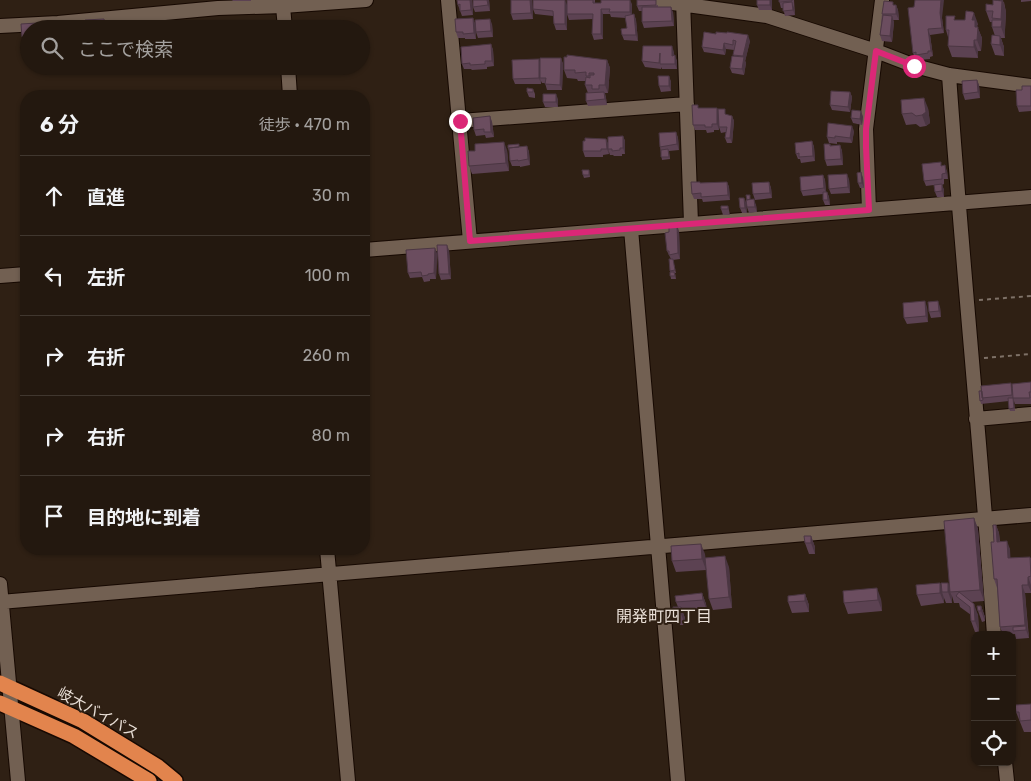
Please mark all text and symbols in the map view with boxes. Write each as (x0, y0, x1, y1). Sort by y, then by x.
search box (20, 20, 370, 75)
icon: search (38, 34, 66, 62)
text: ここで検索 (78, 38, 173, 61)
route start (903, 55, 926, 78)
route end (449, 110, 472, 133)
text: 6 分 (40, 112, 79, 137)
text: 徒歩 · 470 m (259, 115, 350, 134)
icon: ahead (40, 182, 68, 210)
text: 直進 (87, 186, 125, 209)
text: 30 m (312, 186, 350, 205)
icon: left (40, 262, 68, 290)
text: 左折 (87, 266, 125, 289)
text: 100 m (305, 266, 350, 285)
icon: right (40, 342, 68, 370)
text: 右折 (87, 346, 125, 369)
text: 260 m (303, 346, 350, 365)
icon: right (40, 422, 68, 450)
text: 右折 (87, 426, 125, 449)
text: 80 m (312, 426, 350, 445)
icon: arrive (40, 502, 68, 530)
text: 目的地に到着 (87, 506, 201, 529)
district label: 開発町四丁目 (616, 607, 712, 626)
map controls (971, 631, 1016, 766)
button: + (971, 631, 1016, 676)
button: − (971, 676, 1016, 721)
street label: 岐大バイパス (54, 683, 142, 743)
button: locate (971, 721, 1016, 766)

